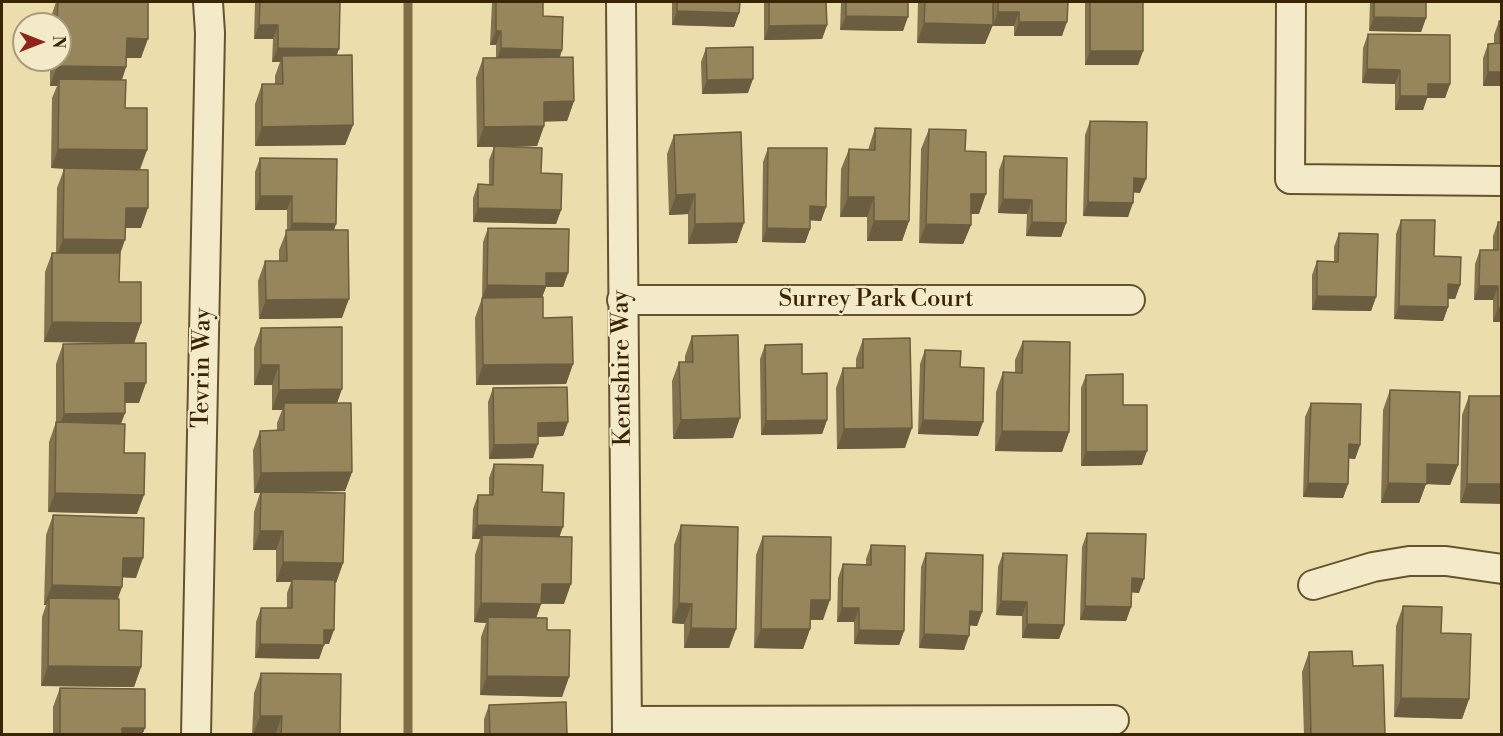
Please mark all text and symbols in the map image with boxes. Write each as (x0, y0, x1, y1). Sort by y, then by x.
north arrow (12, 12, 72, 72)
text: N (48, 36, 68, 48)
street label: Surrey Park Court (778, 286, 974, 314)
street label: Kentshire Way (607, 290, 639, 446)
street label: Tevrin Way (188, 307, 218, 429)

